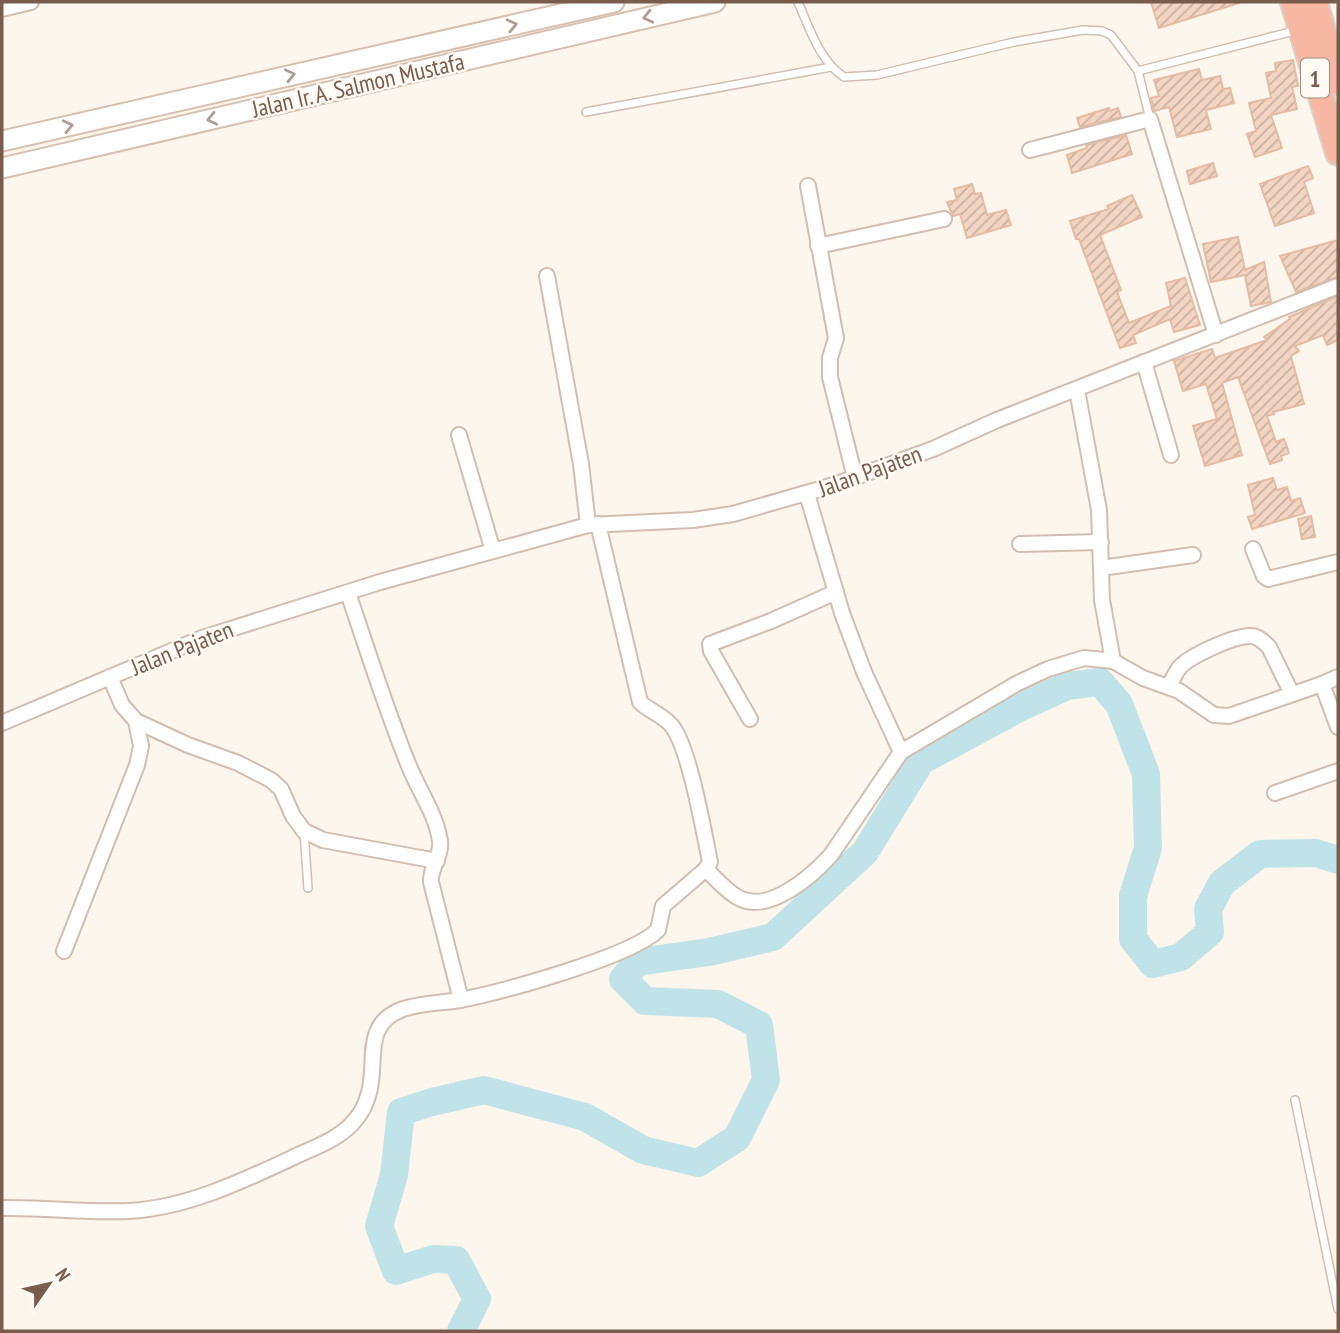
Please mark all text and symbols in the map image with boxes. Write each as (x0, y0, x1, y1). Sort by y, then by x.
one-way arrow (642, 9, 654, 23)
one-way arrow (506, 19, 518, 33)
street label: Jalan Ir. A. Salmon Mustafa (248, 46, 467, 125)
road number: 1 (1301, 58, 1329, 97)
one-way arrow (284, 69, 296, 84)
one-way arrow (206, 111, 218, 125)
one-way arrow (62, 119, 74, 134)
street label: Jalan Pajaten (813, 438, 926, 504)
street label: Jalan Pajaten (125, 613, 238, 683)
north arrow (14, 1249, 84, 1319)
text: N (50, 1264, 76, 1285)

